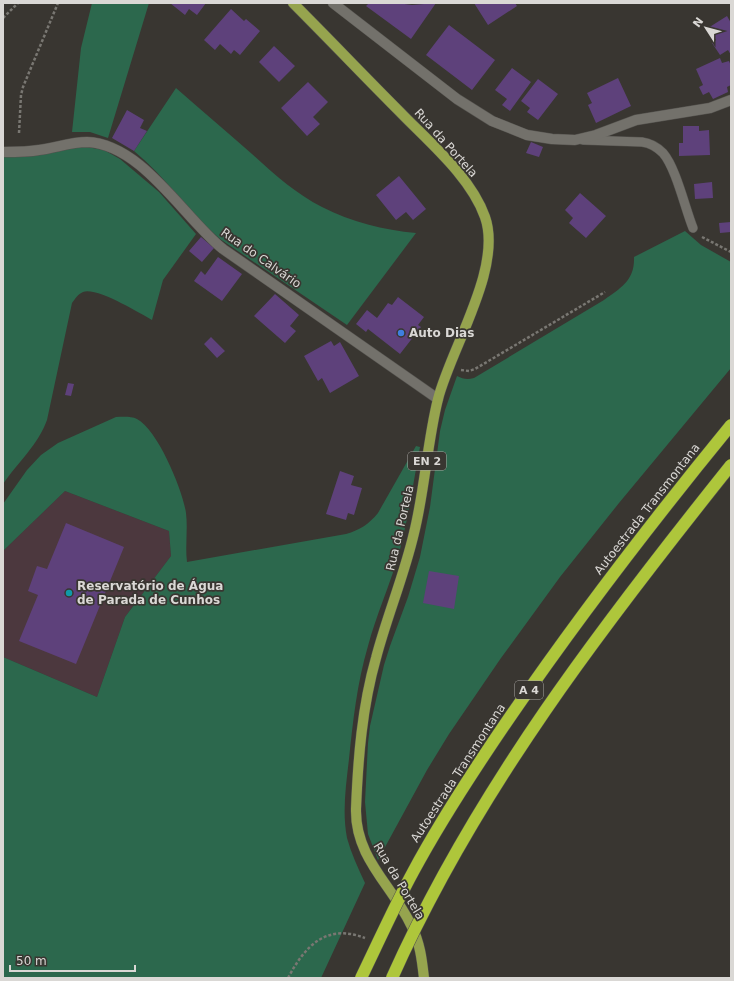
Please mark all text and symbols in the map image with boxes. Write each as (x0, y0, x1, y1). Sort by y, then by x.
north arrow (686, 8, 726, 48)
text: N (690, 15, 706, 30)
street label: Rua da Portela (412, 106, 480, 180)
street label: Rua do Calvário (218, 225, 304, 291)
place label: Auto Dias (409, 326, 474, 340)
marker: Auto Dias (396, 328, 406, 338)
street label: Autoestrada Transmontana (591, 441, 703, 577)
road number: EN 2 (408, 452, 446, 470)
street label: Rua da Portela (383, 484, 417, 572)
place label: Reservatório de Água de Parada de Cunhos (77, 578, 223, 607)
marker: Reservatório de Água de Parada de Cunhos (64, 588, 74, 598)
road number: A 4 (515, 681, 543, 699)
street label: Autoestrada Transmontana (408, 701, 508, 845)
street label: Rua da Portela (371, 840, 427, 922)
scale bar (10, 947, 135, 973)
text: 50 m (16, 954, 47, 968)

